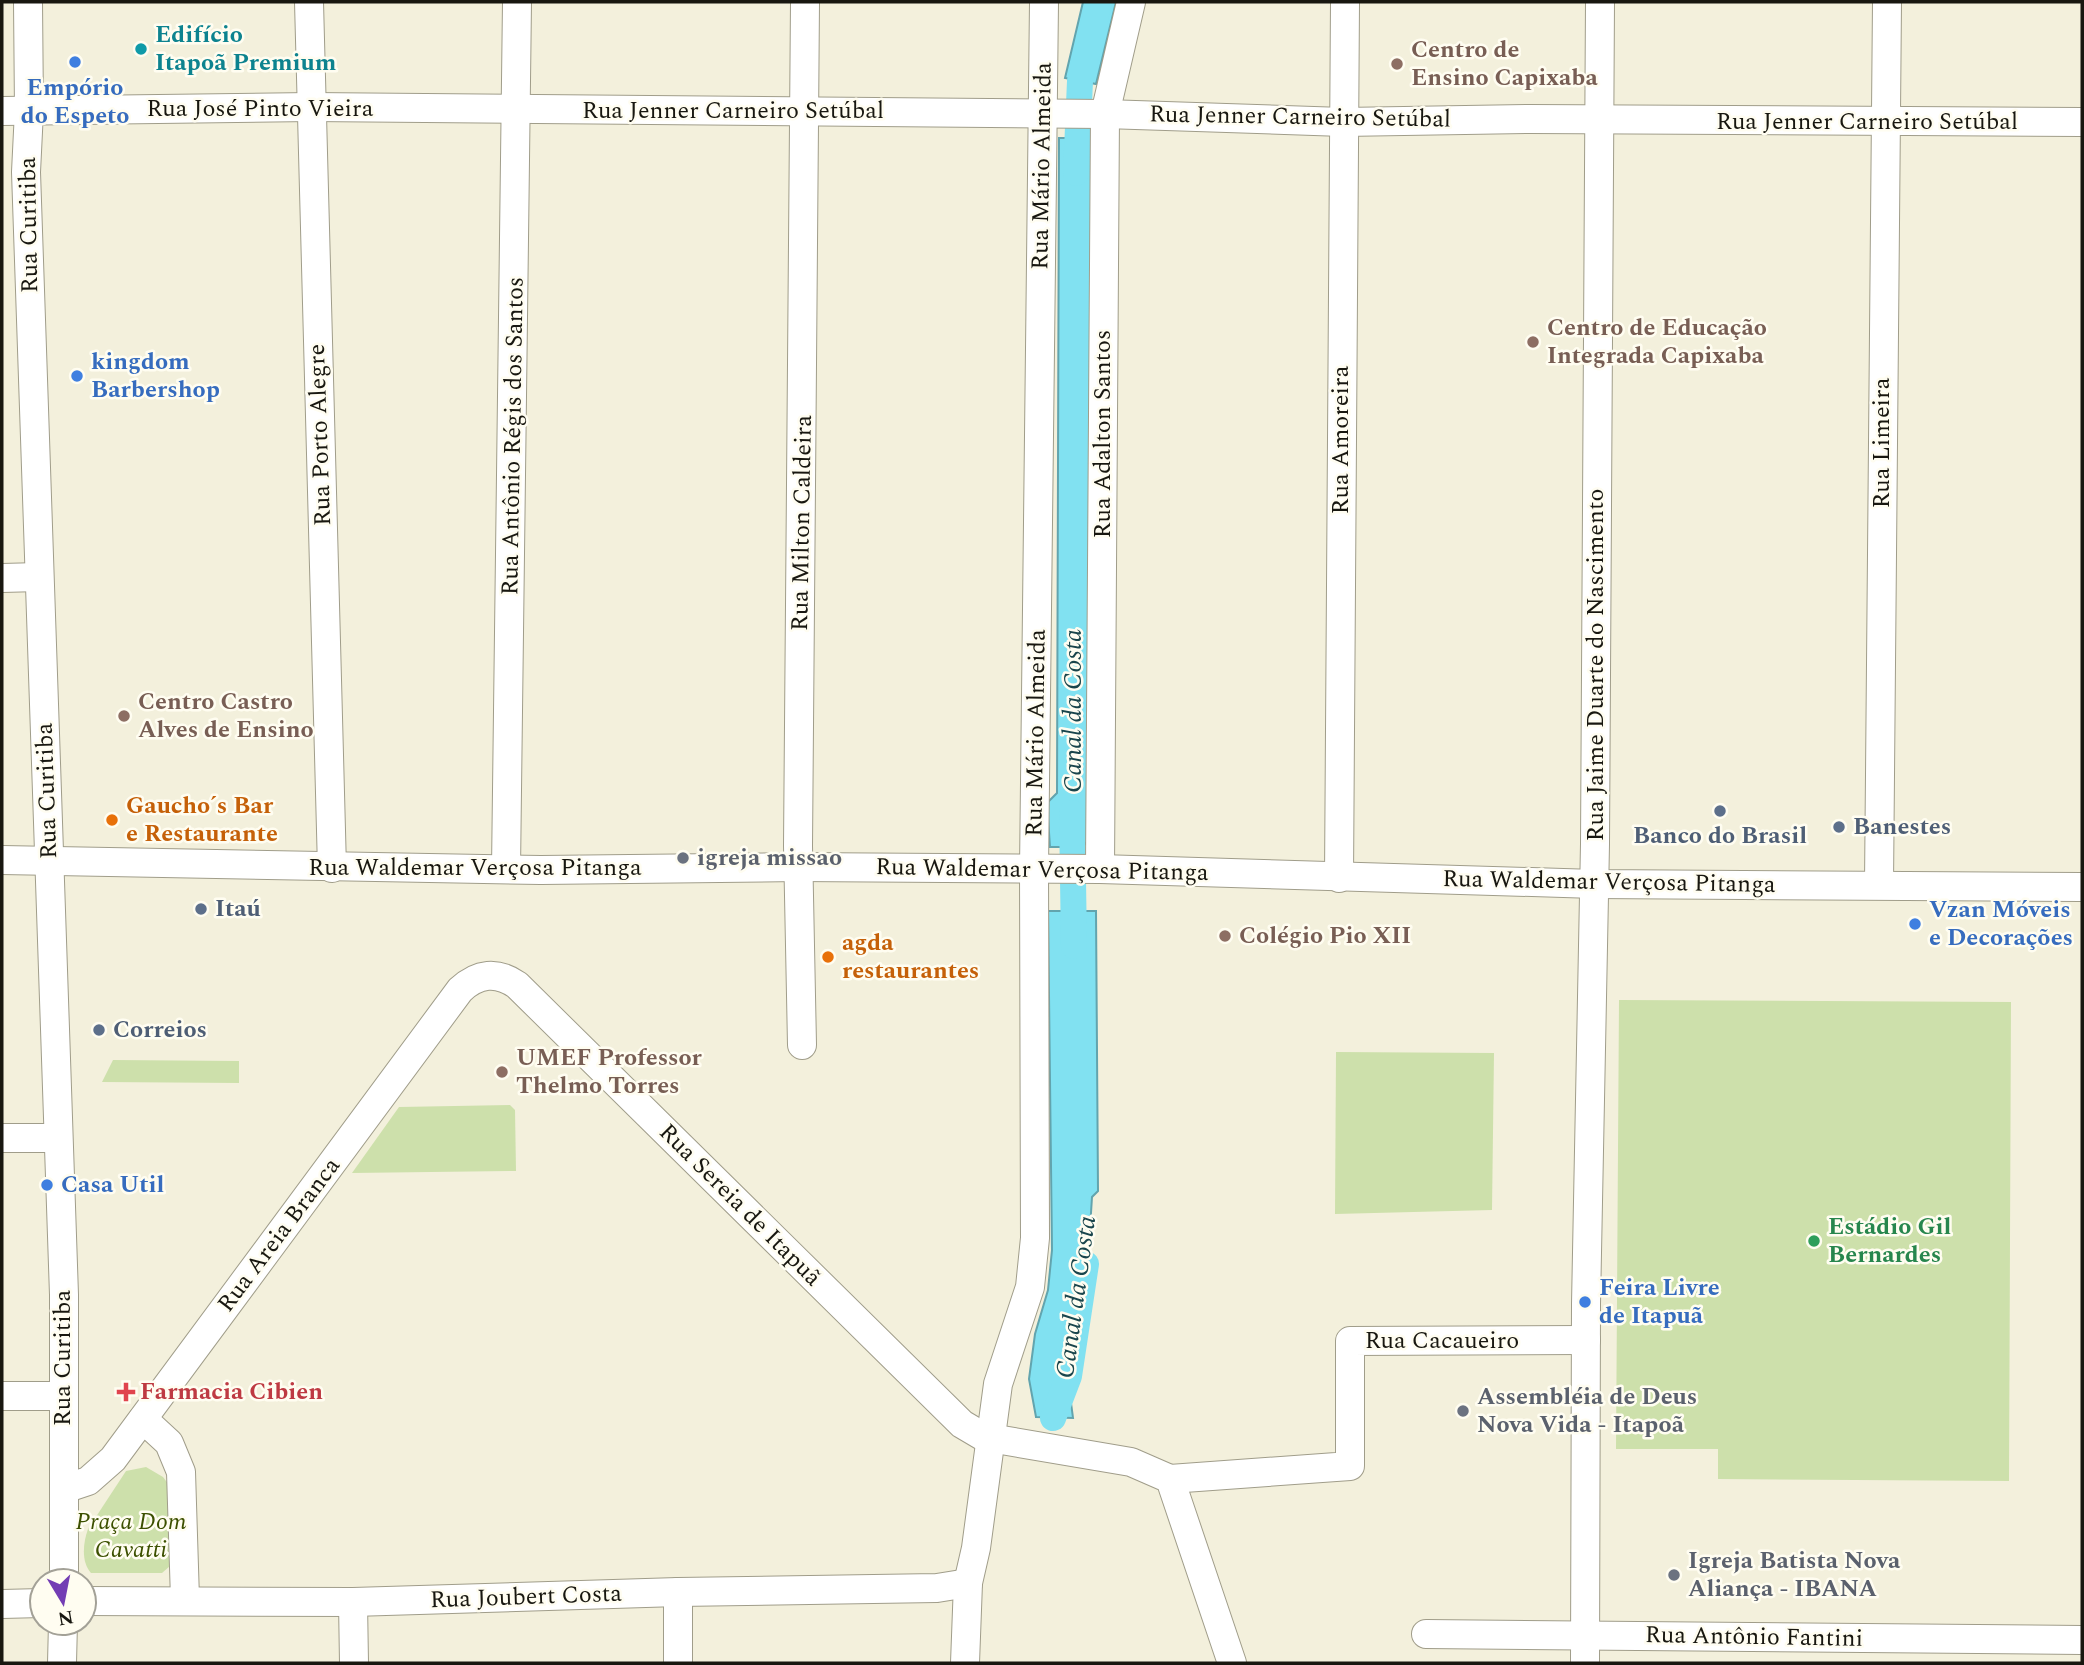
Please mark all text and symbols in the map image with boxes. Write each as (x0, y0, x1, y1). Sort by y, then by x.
place label: Edifício Itapoã Premium (155, 17, 337, 81)
place label: Centro de Ensino Capixaba (1411, 32, 1598, 96)
marker: Edifício Itapoã Premium (133, 41, 149, 57)
marker: Empório do Espeto (67, 54, 83, 70)
marker: Centro de Ensino Capixaba (1389, 56, 1405, 72)
street label: Rua Mário Almeida (1022, 62, 1062, 270)
place label: Empório do Espeto (21, 70, 129, 134)
street label: Rua José Pinto Vieira (146, 91, 374, 127)
street label: Rua Jenner Carneiro Setúbal (582, 93, 884, 129)
street label: Rua Jenner Carneiro Setúbal (1149, 96, 1451, 138)
street label: Rua Jenner Carneiro Setúbal (1716, 104, 2018, 140)
street label: Rua Curitiba (10, 156, 48, 293)
street label: Rua Antônio Régis dos Santos (492, 276, 534, 596)
place label: Centro de Educação Integrada Capixaba (1547, 310, 1767, 374)
street label: Rua Adalton Santos (1085, 330, 1121, 538)
marker: Centro de Educação Integrada Capixaba (1525, 334, 1541, 350)
street label: Rua Porto Alegre (299, 343, 341, 527)
place label: kingdom Barbershop (91, 344, 220, 408)
street label: Rua Amoreira (1323, 365, 1359, 514)
marker: kingdom Barbershop (69, 368, 85, 384)
street label: Rua Limeira (1864, 377, 1900, 509)
street label: Rua Milton Caldeira (782, 414, 822, 631)
street label: Rua Jaime Duarte do Nascimento (1578, 489, 1614, 841)
street label: Rua Mário Almeida (1016, 629, 1056, 837)
water label: Canal da Costa (1053, 629, 1093, 793)
place label: Centro Castro Alves de Ensino (138, 684, 314, 748)
marker: Centro Castro Alves de Ensino (116, 708, 132, 724)
street label: Rua Curitiba (27, 722, 67, 860)
place label: Gaucho´s Bar e Restaurante (126, 788, 278, 852)
marker: Banco do Brasil (1712, 803, 1728, 819)
place label: Banestes (1853, 809, 1951, 845)
marker: Gaucho´s Bar e Restaurante (104, 812, 120, 828)
place label: Banco do Brasil (1633, 818, 1807, 854)
marker: Banestes (1831, 819, 1847, 835)
place label: igreja missao (697, 840, 842, 876)
street label: Rua Waldemar Verçosa Pitanga (875, 849, 1209, 891)
street label: Rua Waldemar Verçosa Pitanga (308, 850, 642, 886)
marker: igreja missao (675, 850, 691, 866)
street label: Rua Waldemar Verçosa Pitanga (1442, 861, 1776, 903)
place label: Itaú (215, 891, 261, 927)
place label: Vzan Móveis e Decorações (1929, 892, 2073, 956)
marker: Itaú (193, 901, 209, 917)
marker: Vzan Móveis e Decorações (1907, 916, 1923, 932)
place label: Colégio Pio XII (1239, 918, 1411, 954)
place label: agda restaurantes (842, 925, 979, 989)
marker: Colégio Pio XII (1217, 928, 1233, 944)
marker: agda restaurantes (820, 949, 836, 965)
place label: Correios (113, 1012, 207, 1048)
marker: Correios (91, 1022, 107, 1038)
place label: UMEF Professor Thelmo Torres (516, 1040, 703, 1104)
marker: UMEF Professor Thelmo Torres (494, 1064, 510, 1080)
street label: Rua Sereia de Itapuã (650, 1115, 830, 1295)
street label: Rua Areia Branca (209, 1150, 349, 1320)
place label: Casa Util (61, 1167, 164, 1203)
marker: Casa Util (39, 1177, 55, 1193)
place label: Estádio Gil Bernardes (1828, 1209, 1952, 1273)
water label: Canal da Costa (1045, 1213, 1107, 1381)
marker: Estádio Gil Bernardes (1806, 1233, 1822, 1249)
place label: Feira Livre de Itapuã (1599, 1270, 1720, 1334)
street label: Rua Curitiba (45, 1290, 81, 1426)
marker: Feira Livre de Itapuã (1577, 1294, 1593, 1310)
street label: Rua Cacaueiro (1365, 1323, 1519, 1359)
place label: Farmacia Cibien (140, 1374, 323, 1410)
place label: Assembléia de Deus Nova Vida - Itapoã (1477, 1379, 1697, 1443)
marker: Farmacia Cibien (118, 1384, 134, 1400)
marker: Assembléia de Deus Nova Vida - Itapoã (1455, 1403, 1471, 1419)
park label: Praça Dom Cavatti (75, 1504, 187, 1568)
place label: Igreja Batista Nova Aliança - IBANA (1688, 1543, 1901, 1607)
north arrow (28, 1567, 98, 1637)
marker: Igreja Batista Nova Aliança - IBANA (1666, 1567, 1682, 1583)
street label: Rua Joubert Costa (429, 1576, 623, 1618)
text: N (56, 1602, 76, 1633)
street label: Rua Antônio Fantini (1645, 1617, 1863, 1657)

